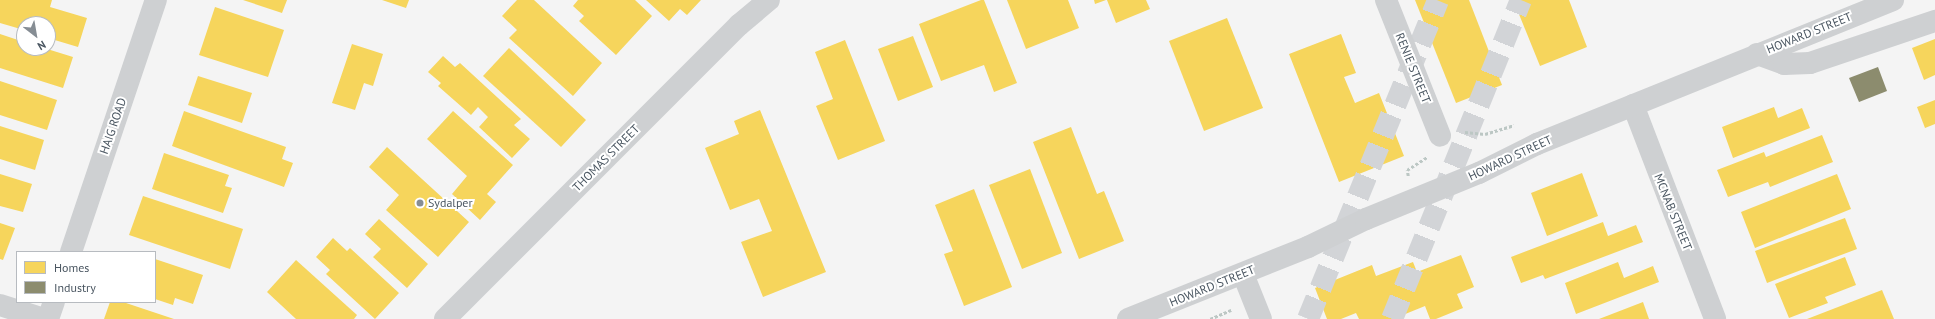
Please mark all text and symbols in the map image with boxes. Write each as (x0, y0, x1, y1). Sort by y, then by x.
street label: HOWARD STREET (1764, 9, 1854, 57)
north arrow (16, 16, 56, 56)
street label: RENIE STREET (1392, 31, 1434, 105)
text: N (35, 38, 48, 53)
street label: HAIG ROAD (97, 96, 129, 156)
street label: THOMAS STREET (570, 122, 642, 194)
street label: HOWARD STREET (1466, 132, 1554, 184)
street label: MCNAB STREET (1651, 172, 1695, 252)
place label: Sydalper (428, 196, 473, 210)
marker: Sydalper (415, 198, 425, 208)
legend (16, 251, 156, 303)
text: Homes (54, 260, 89, 275)
street label: HOWARD STREET (1167, 262, 1257, 310)
text: Industry (54, 280, 96, 295)

